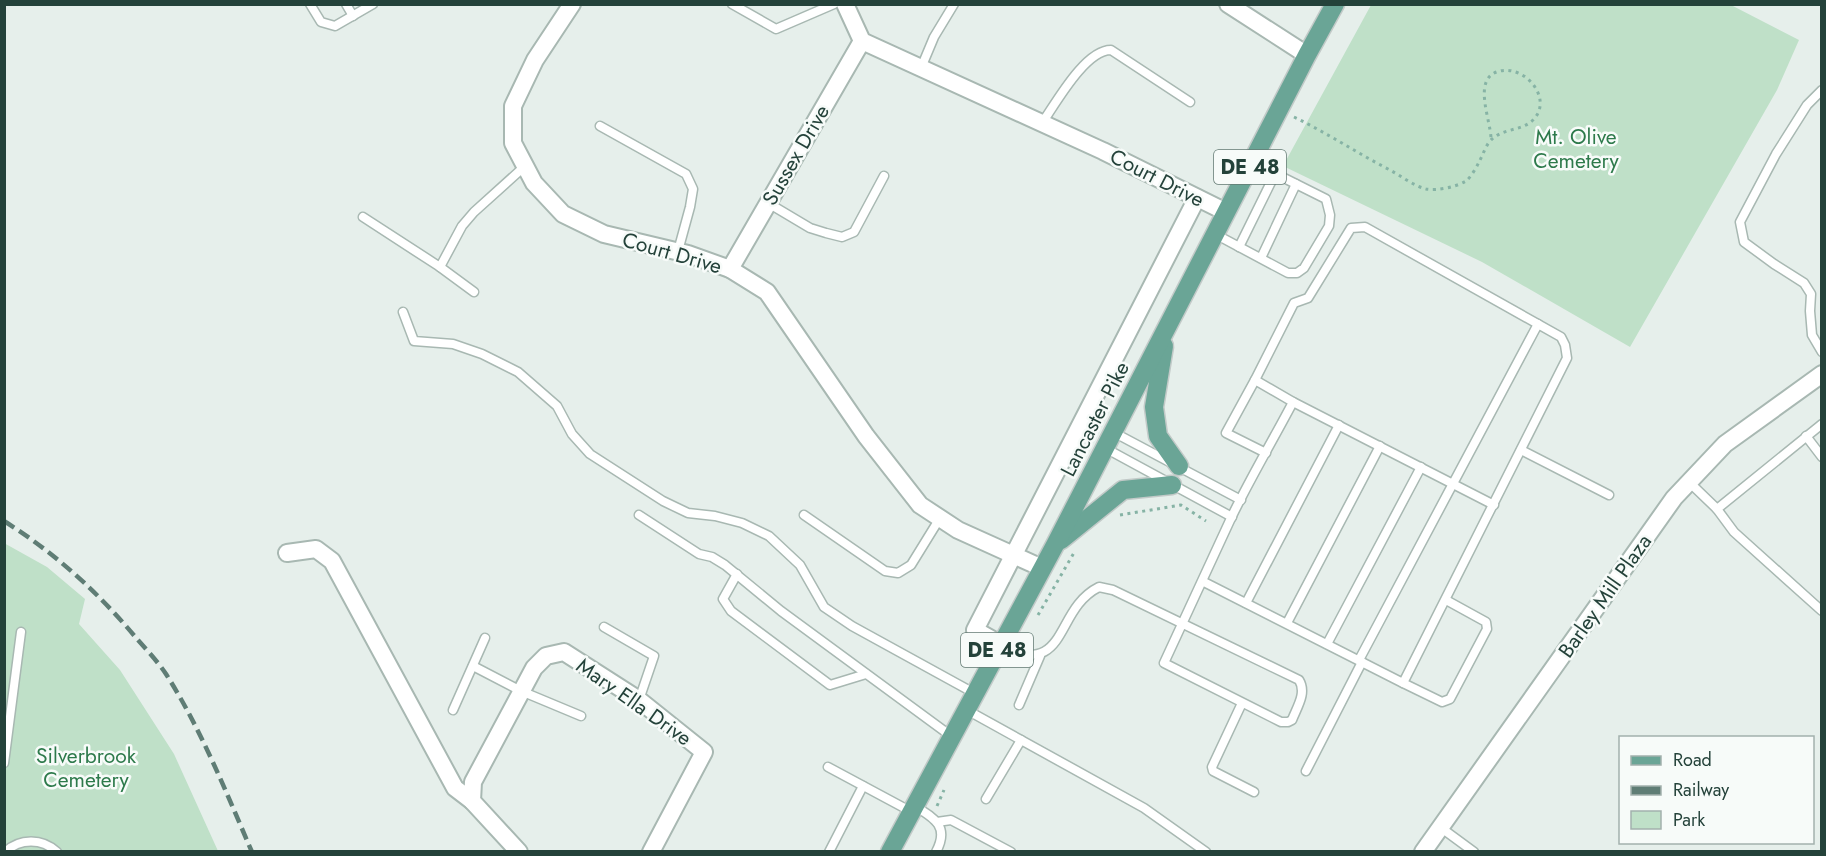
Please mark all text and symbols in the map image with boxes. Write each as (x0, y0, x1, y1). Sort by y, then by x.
street label: Sussex Drive (755, 99, 837, 211)
park label: Mt. Olive Cemetery (1533, 122, 1619, 176)
street label: Court Drive (1105, 141, 1209, 215)
road number: DE 48 (1214, 150, 1286, 184)
street label: Court Drive (619, 225, 725, 282)
street label: Lancaster Pike (1053, 356, 1137, 482)
street label: Barley Mill Plaza (1551, 528, 1659, 664)
road number: DE 48 (961, 633, 1033, 667)
street label: Mary Ella Drive (570, 651, 698, 753)
legend (1619, 736, 1814, 844)
park label: Silverbrook Cemetery (36, 741, 137, 795)
text: Road (1673, 747, 1712, 773)
text: Railway (1673, 777, 1729, 803)
text: Park (1673, 807, 1705, 833)

